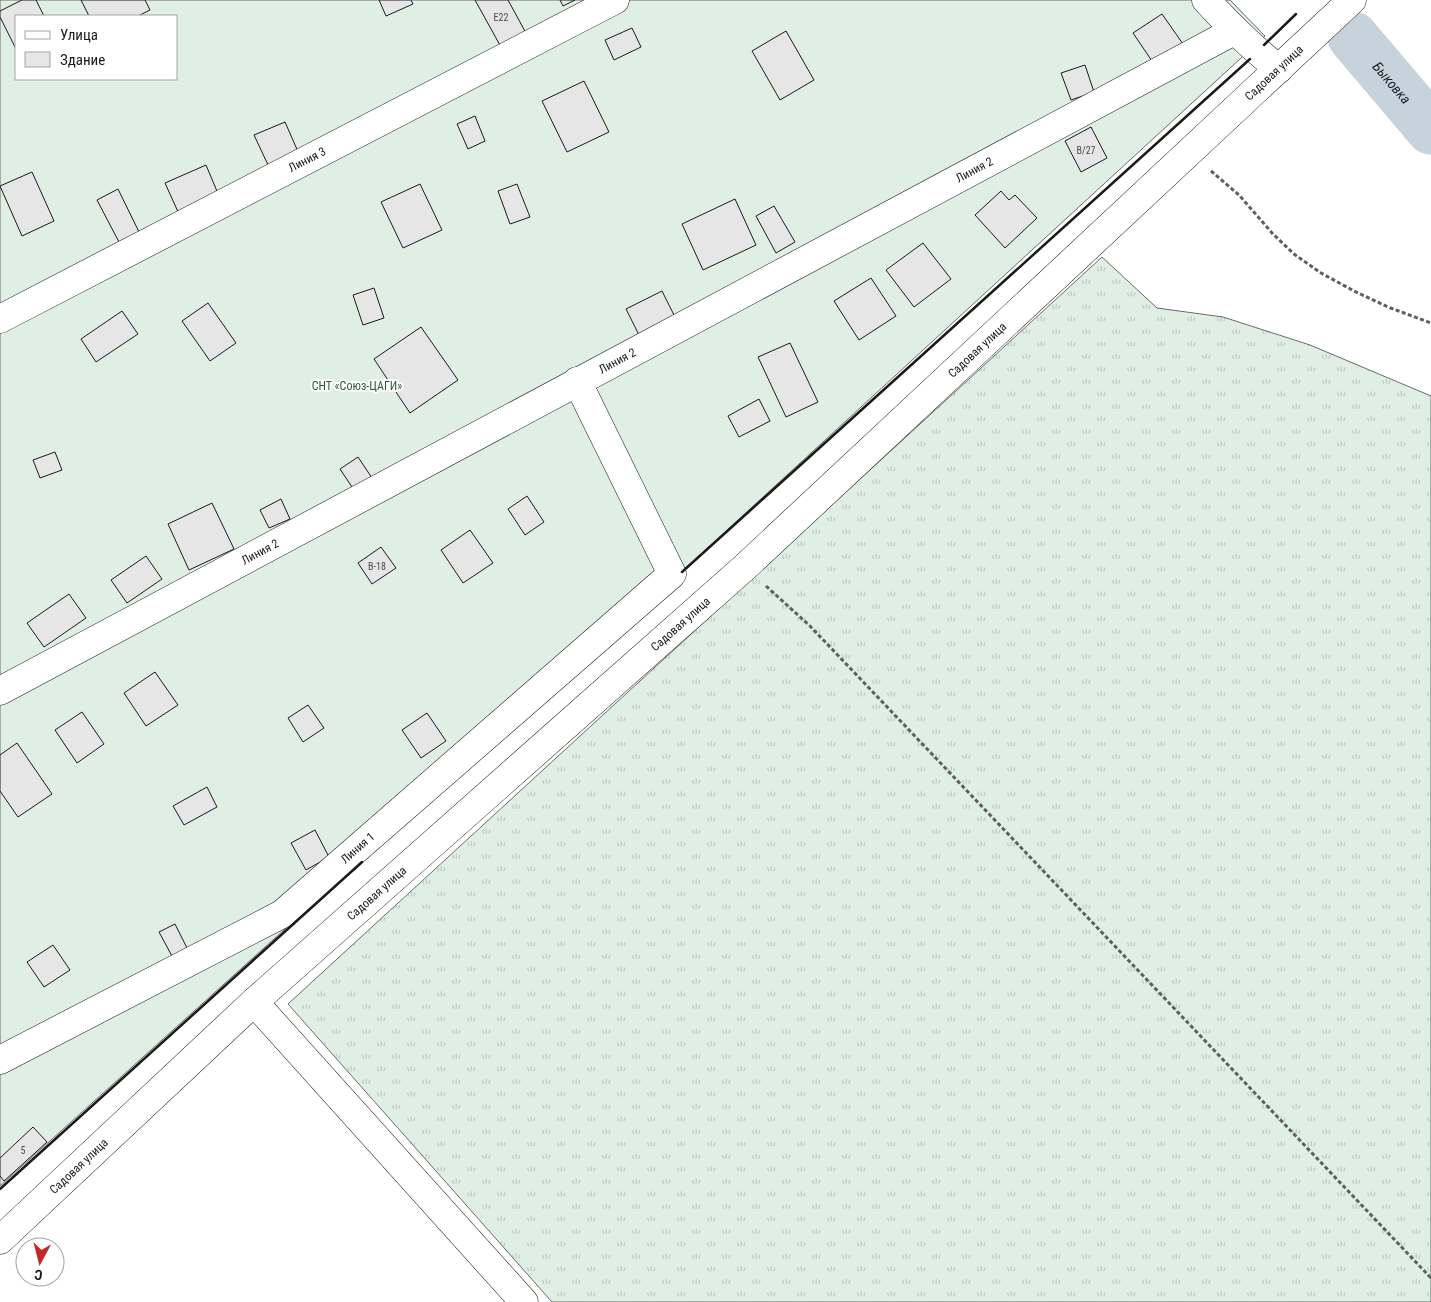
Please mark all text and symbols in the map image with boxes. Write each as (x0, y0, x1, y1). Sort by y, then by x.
house number: Е22 (494, 12, 508, 23)
legend (15, 15, 178, 80)
text: Улица (60, 26, 98, 44)
street label: Садовая улица (1242, 42, 1306, 103)
text: Здание (60, 51, 105, 69)
water label: Быковка (1370, 59, 1414, 107)
street label: Линия 3 (286, 144, 328, 175)
house number: В/27 (1076, 145, 1096, 156)
street label: Линия 2 (953, 154, 995, 186)
street label: Садовая улица (945, 319, 1010, 380)
street label: Линия 2 (596, 345, 638, 377)
park label: СНТ «Союз-ЦАГИ» (312, 379, 402, 393)
street label: Линия 2 (239, 536, 281, 568)
house number: В-18 (368, 561, 386, 572)
street label: Садовая улица (648, 594, 713, 654)
street label: Линия 1 (338, 829, 377, 866)
street label: Садовая улица (344, 863, 409, 923)
street label: Садовая улица (47, 1135, 111, 1197)
house number: 5 (21, 1145, 26, 1156)
north arrow (15, 1237, 65, 1287)
text: С (33, 1266, 43, 1283)

